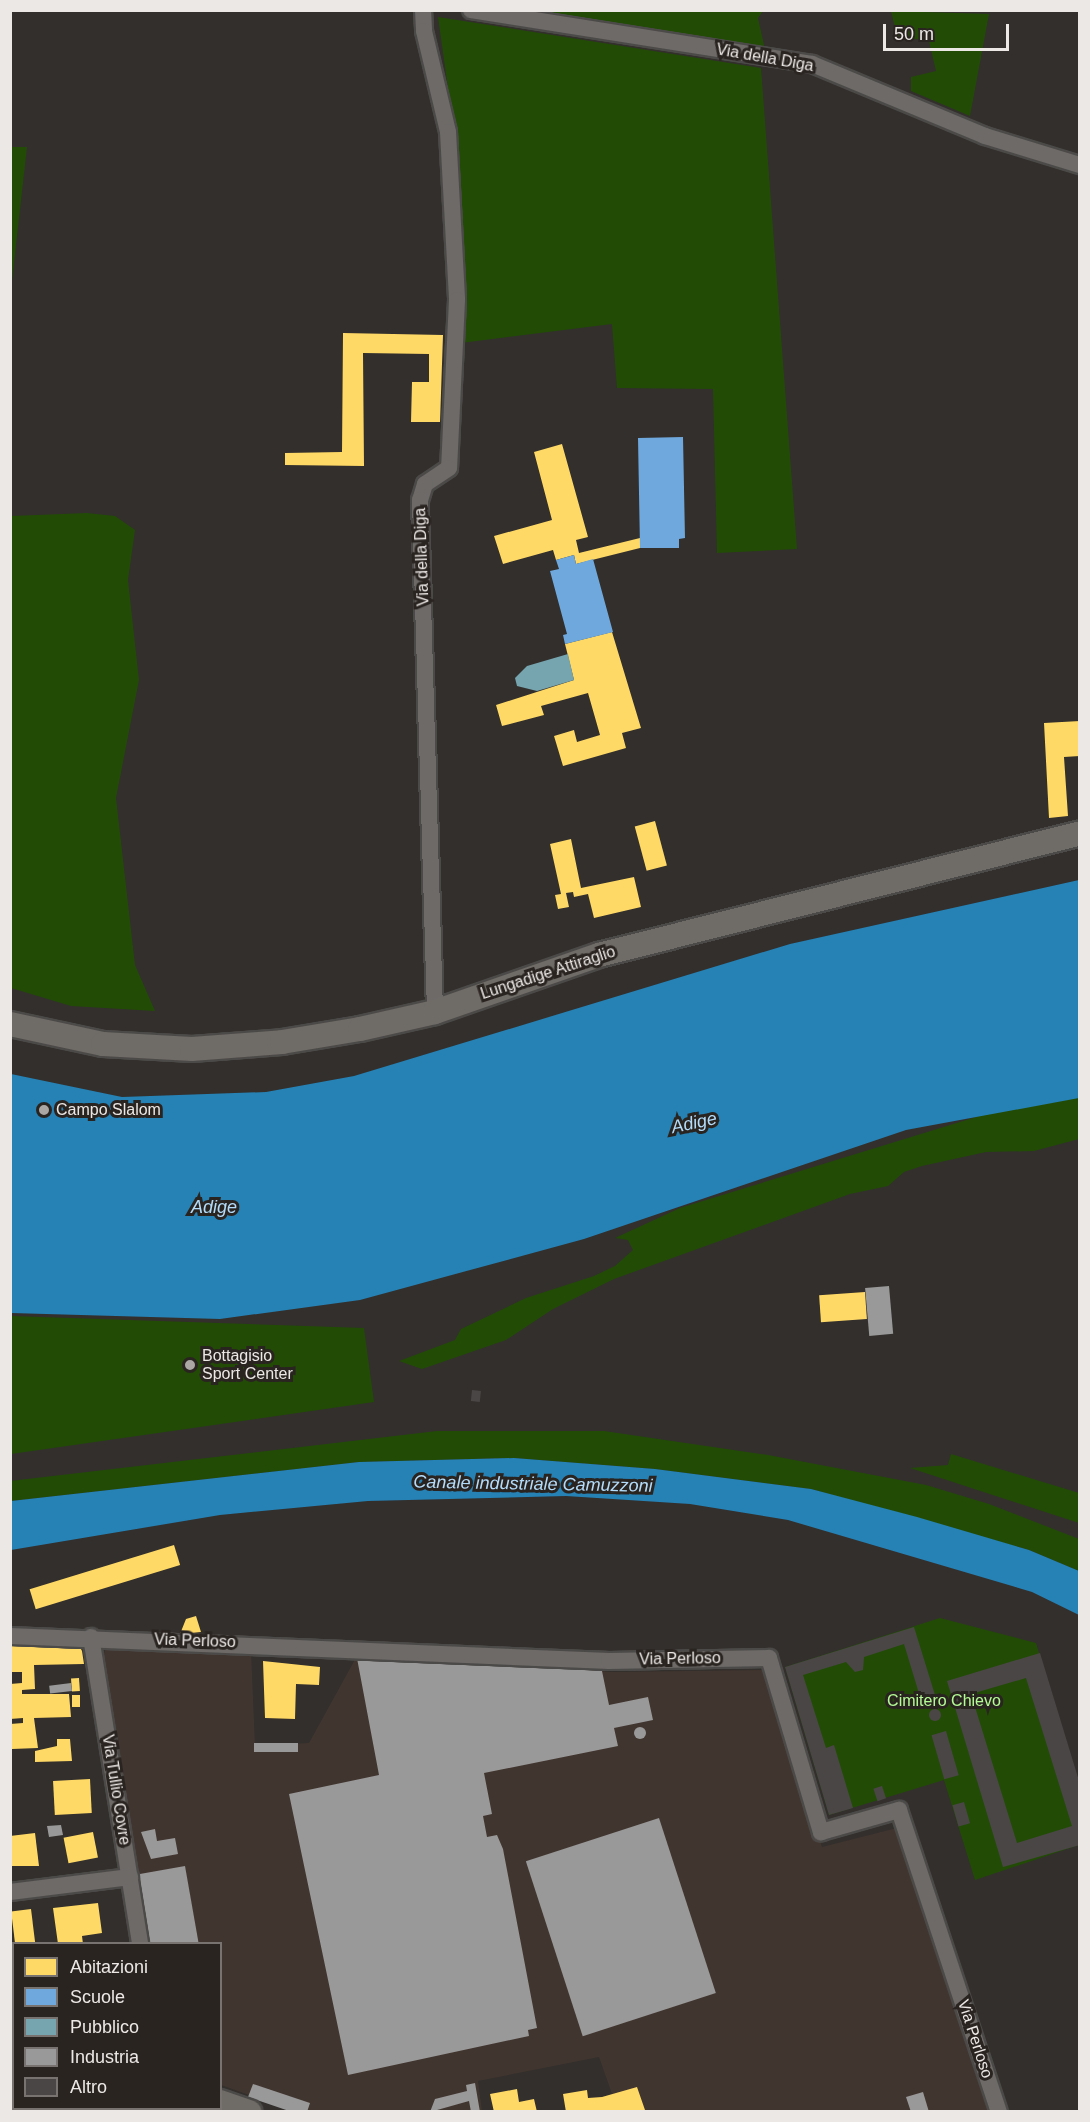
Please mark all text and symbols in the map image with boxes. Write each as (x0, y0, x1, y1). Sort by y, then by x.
scale bar (886, 12, 1012, 50)
text: 50 m (894, 24, 934, 44)
street label: Via della Diga (715, 40, 815, 76)
street label: Via della Diga (411, 507, 433, 607)
street label: Lungadige Attiraglio (478, 942, 618, 1004)
place label: Campo Slalom (56, 1100, 161, 1120)
marker: Campo Slalom (37, 1103, 51, 1117)
water label: Adige (669, 1108, 719, 1138)
water label: Adige (191, 1196, 237, 1218)
place label: Bottagisio Sport Center (202, 1346, 293, 1384)
marker: Bottagisio Sport Center (183, 1358, 197, 1372)
water label: Canale industriale Camuzzoni (413, 1471, 653, 1497)
street label: Via Perloso (154, 1630, 236, 1652)
street label: Via Perloso (639, 1649, 721, 1669)
park label: Cimitero Chievo (887, 1691, 1001, 1711)
street label: Via Tullio Covre (98, 1733, 134, 1847)
legend (12, 1942, 222, 2110)
text: Abitazioni (70, 1957, 148, 1977)
text: Scuole (70, 1987, 125, 2007)
street label: Via Perloso (953, 1997, 997, 2081)
text: Pubblico (70, 2017, 139, 2037)
text: Industria (70, 2047, 139, 2067)
text: Altro (70, 2077, 107, 2097)

